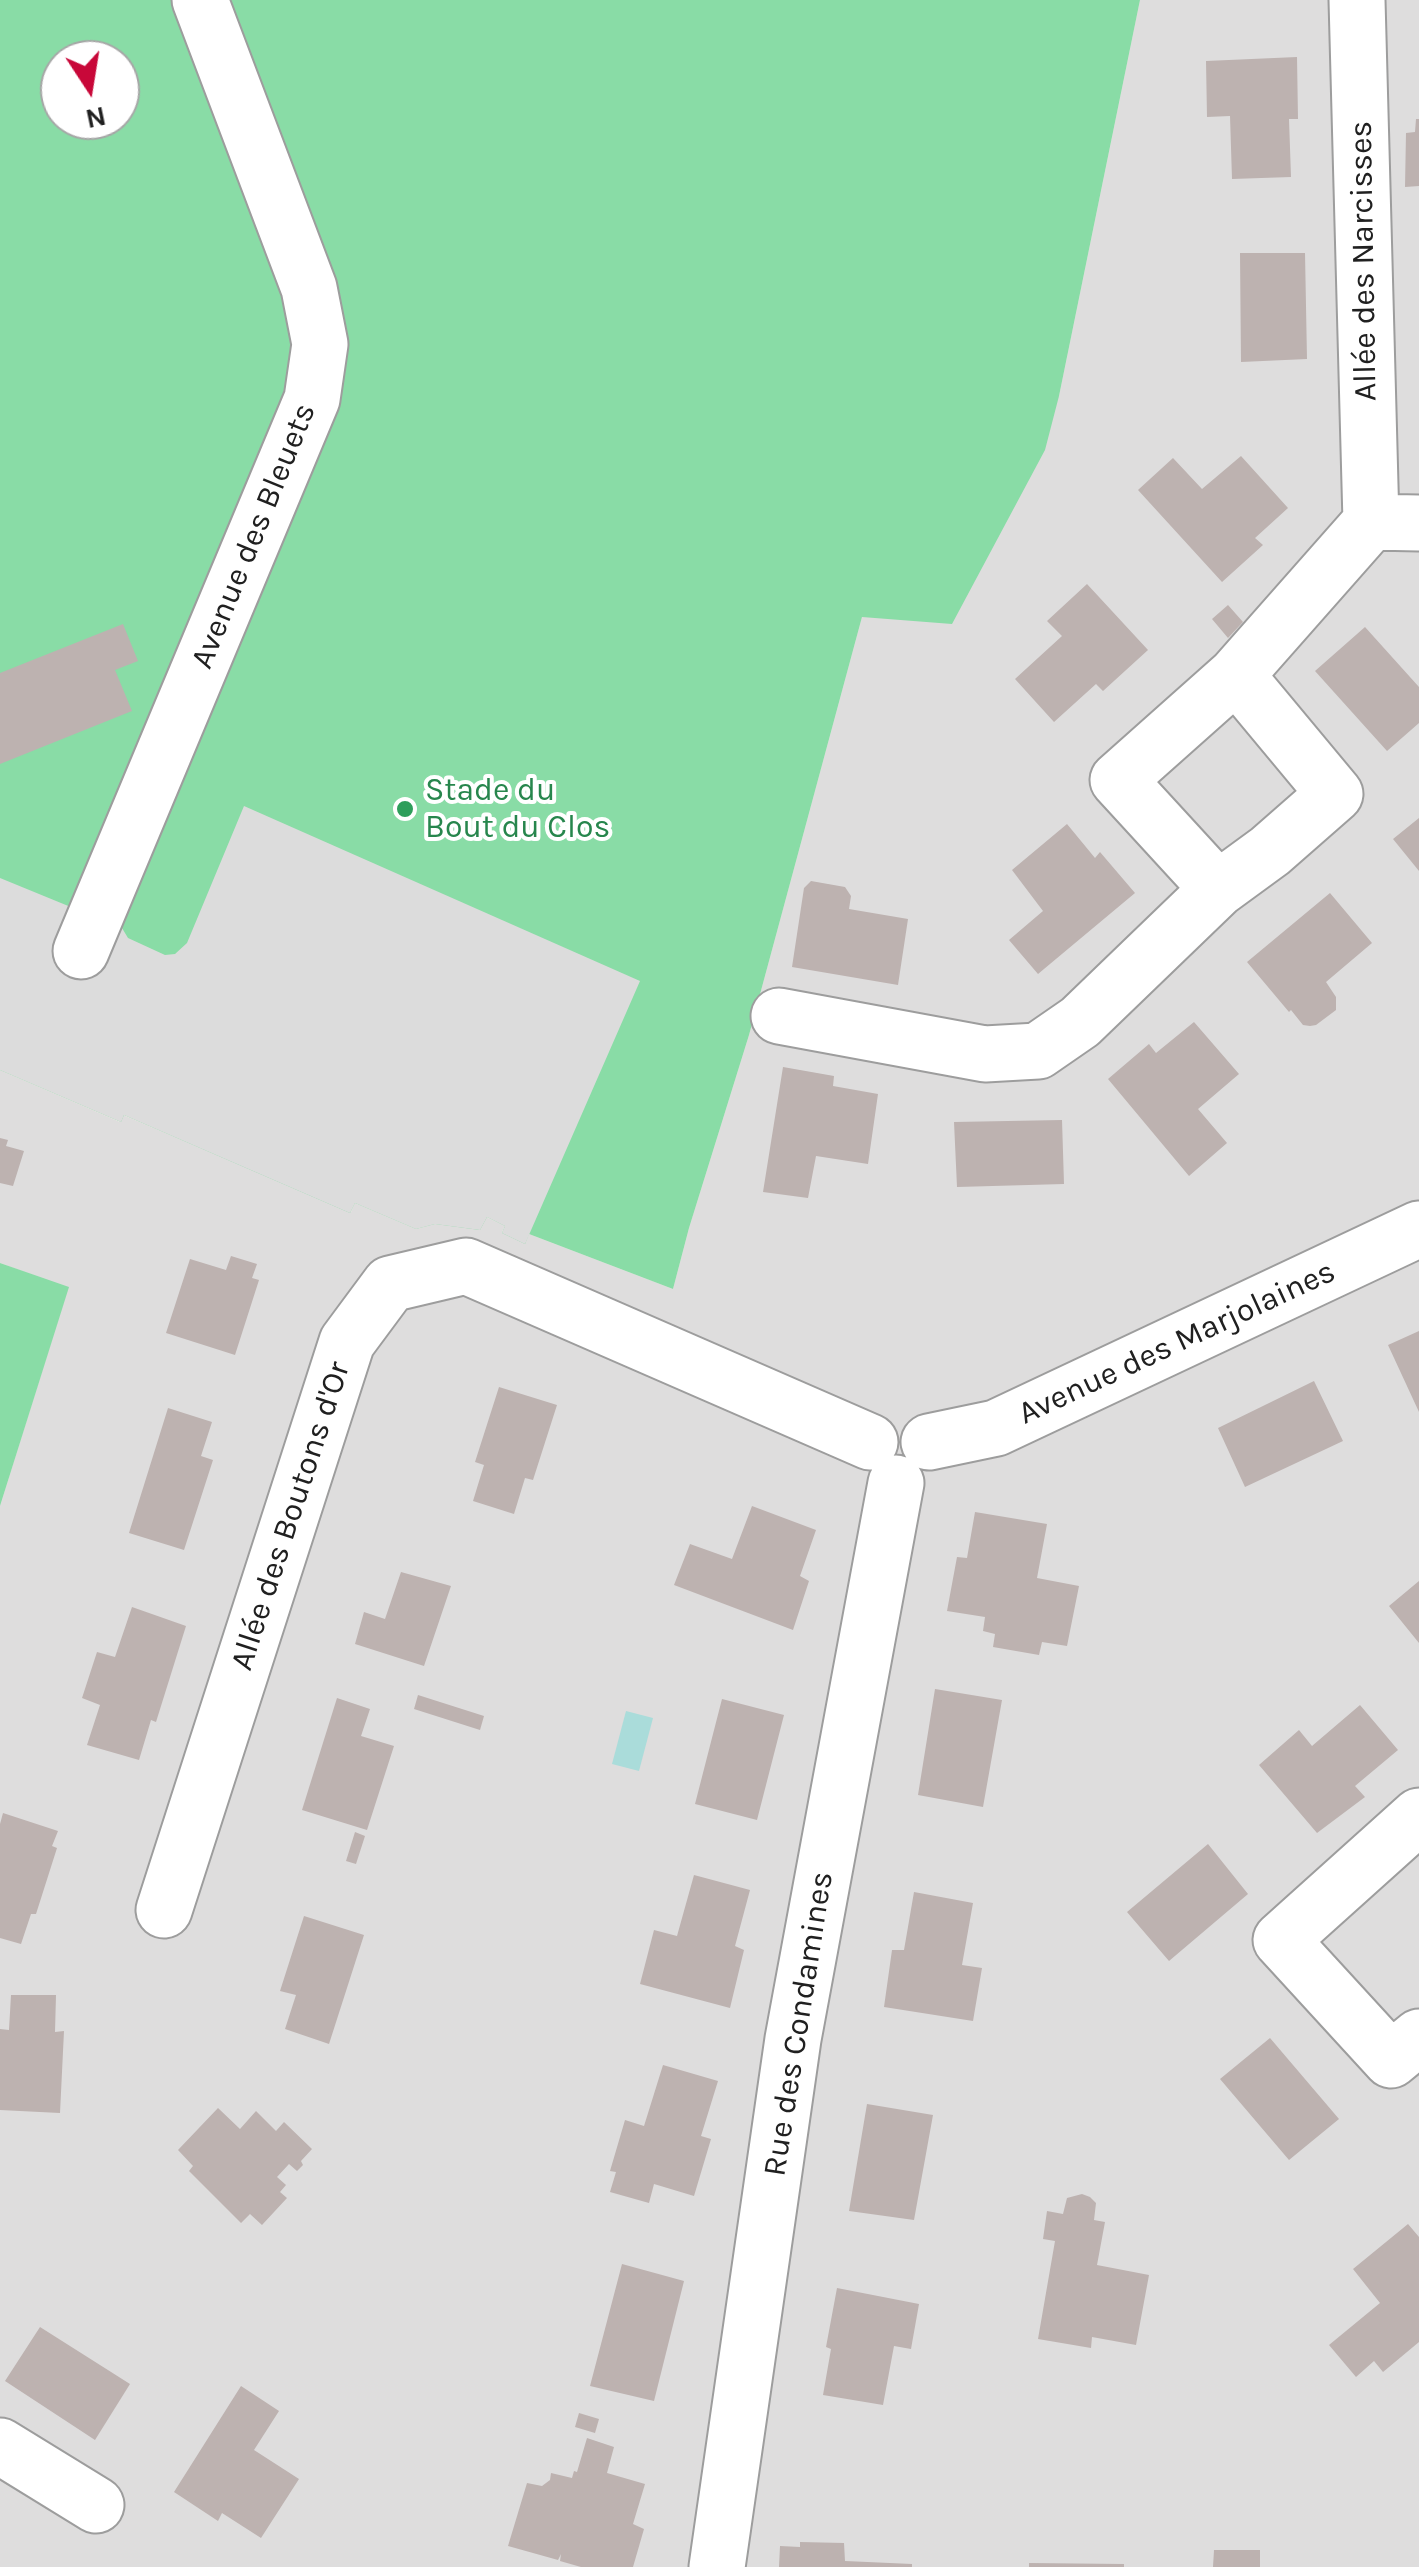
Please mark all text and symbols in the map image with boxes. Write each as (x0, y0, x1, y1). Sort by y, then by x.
north arrow (40, 40, 140, 140)
text: N (83, 100, 109, 136)
street label: Allée des Narcisses (1342, 120, 1386, 402)
street label: Avenue des Bleuets (183, 398, 325, 674)
place label: Stade du Bout du Clos (425, 772, 610, 847)
marker: Stade du Bout du Clos (394, 798, 416, 820)
street label: Avenue des Marjolaines (1012, 1253, 1342, 1433)
street label: Allée des Boutons d'Or (223, 1357, 359, 1675)
street label: Rue des Condamines (756, 1869, 842, 2179)

